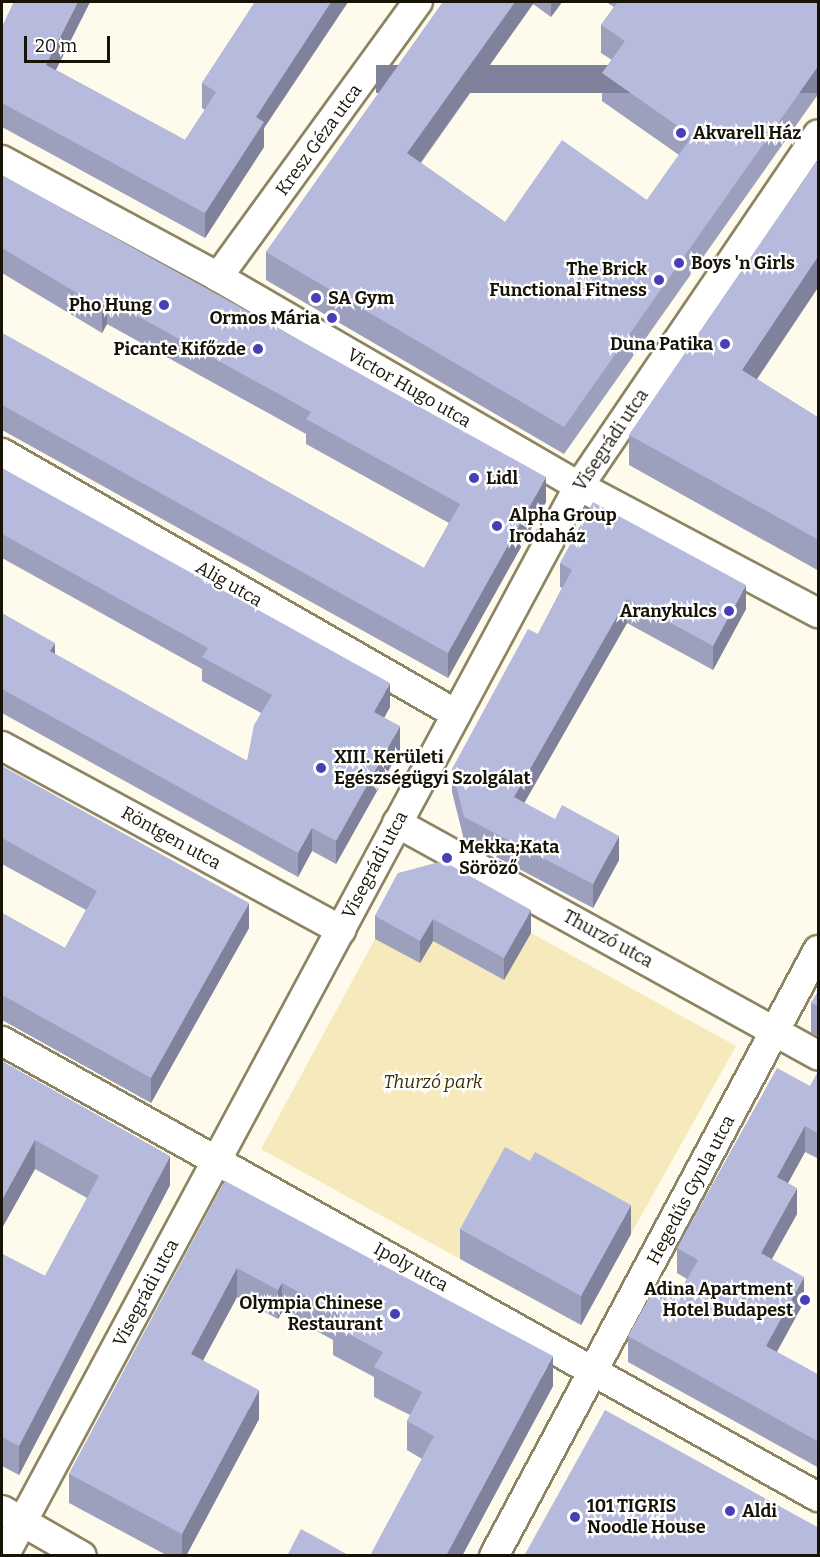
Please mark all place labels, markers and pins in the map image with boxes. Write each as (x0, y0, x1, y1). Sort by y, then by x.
place label: Akvarell Ház (693, 122, 801, 144)
marker: Akvarell Ház (674, 126, 688, 140)
place label: Boys 'n Girls (691, 252, 795, 274)
marker: Boys 'n Girls (672, 256, 686, 270)
place label: The Brick Functional Fitness (489, 259, 647, 302)
marker: The Brick Functional Fitness (652, 273, 666, 287)
place label: SA Gym (328, 287, 394, 309)
marker: SA Gym (309, 291, 323, 305)
place label: Pho Hung (69, 294, 152, 316)
marker: Pho Hung (157, 298, 171, 312)
place label: Ormos Mária (209, 307, 320, 329)
marker: Ormos Mária (325, 311, 339, 325)
place label: Duna Patika (610, 333, 713, 355)
marker: Duna Patika (718, 337, 732, 351)
place label: Picante Kifőzde (114, 338, 246, 360)
marker: Picante Kifőzde (251, 342, 265, 356)
place label: Lidl (486, 467, 518, 489)
marker: Lidl (467, 471, 481, 485)
place label: Alpha Group Irodaház (509, 505, 617, 548)
marker: Alpha Group Irodaház (490, 519, 504, 533)
place label: Aranykulcs (620, 600, 717, 622)
marker: Aranykulcs (722, 604, 736, 618)
place label: XIII. Kerületi Egészségügyi Szolgálat (334, 747, 531, 789)
marker: XIII. Kerületi Egészségügyi Szolgálat (312, 759, 330, 777)
place label: Mekka;Kata Söröző (459, 837, 559, 880)
marker: Mekka;Kata Söröző (440, 851, 454, 865)
place label: Adina Apartment Hotel Budapest (644, 1279, 793, 1322)
place label: Olympia Chinese Restaurant (239, 1293, 383, 1336)
marker: Adina Apartment Hotel Budapest (798, 1293, 812, 1307)
marker: Olympia Chinese Restaurant (388, 1307, 402, 1321)
place label: 101 TIGRIS Noodle House (587, 1496, 706, 1538)
place label: Aldi (742, 1500, 777, 1522)
marker: Aldi (723, 1504, 737, 1518)
marker: 101 TIGRIS Noodle House (568, 1510, 582, 1524)

